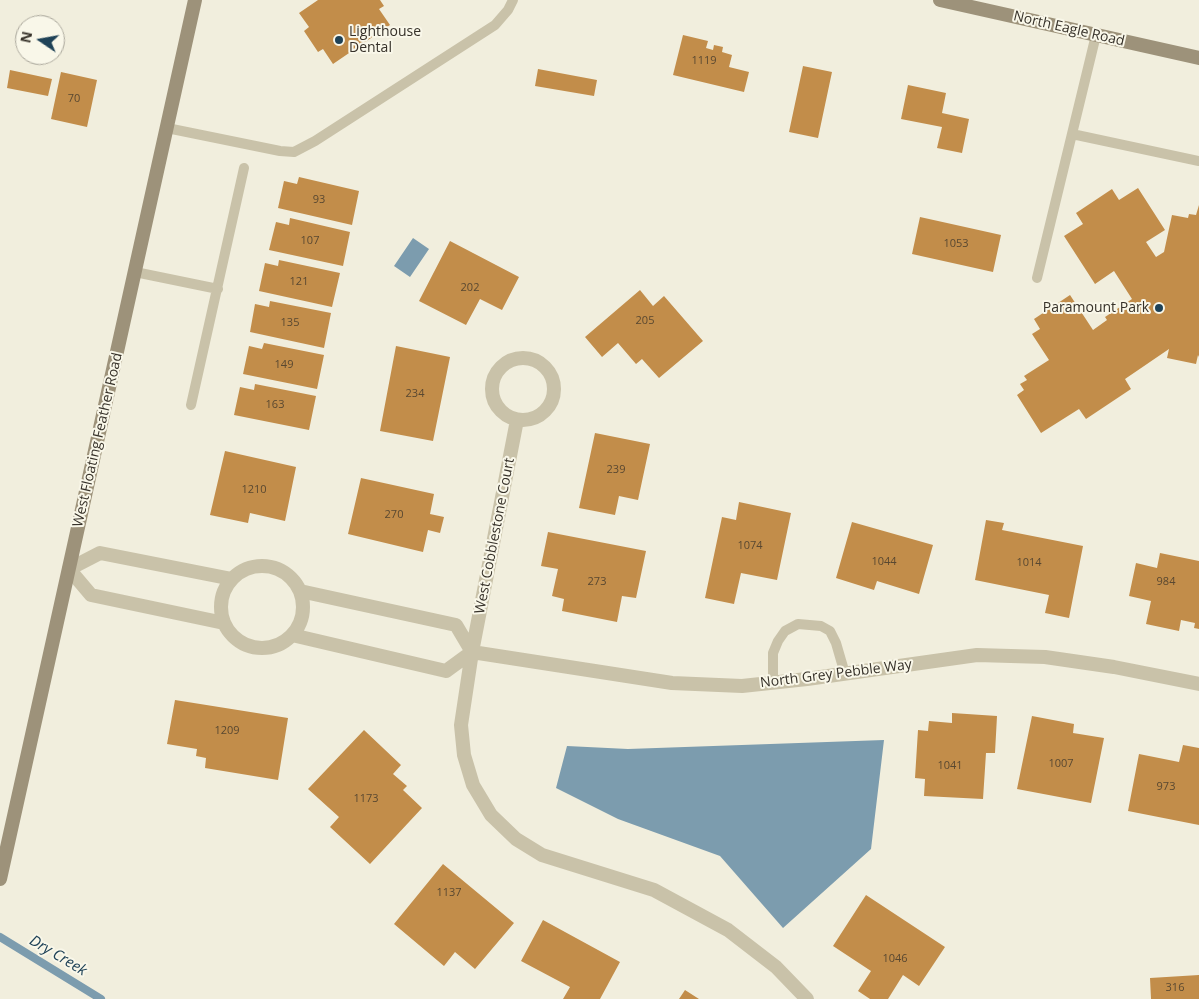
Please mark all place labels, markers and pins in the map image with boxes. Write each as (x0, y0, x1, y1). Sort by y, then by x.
place label: Lighthouse Dental (349, 24, 421, 56)
marker: Lighthouse Dental (333, 34, 345, 46)
place label: Paramount Park (1043, 300, 1149, 316)
marker: Paramount Park (1153, 302, 1165, 314)

